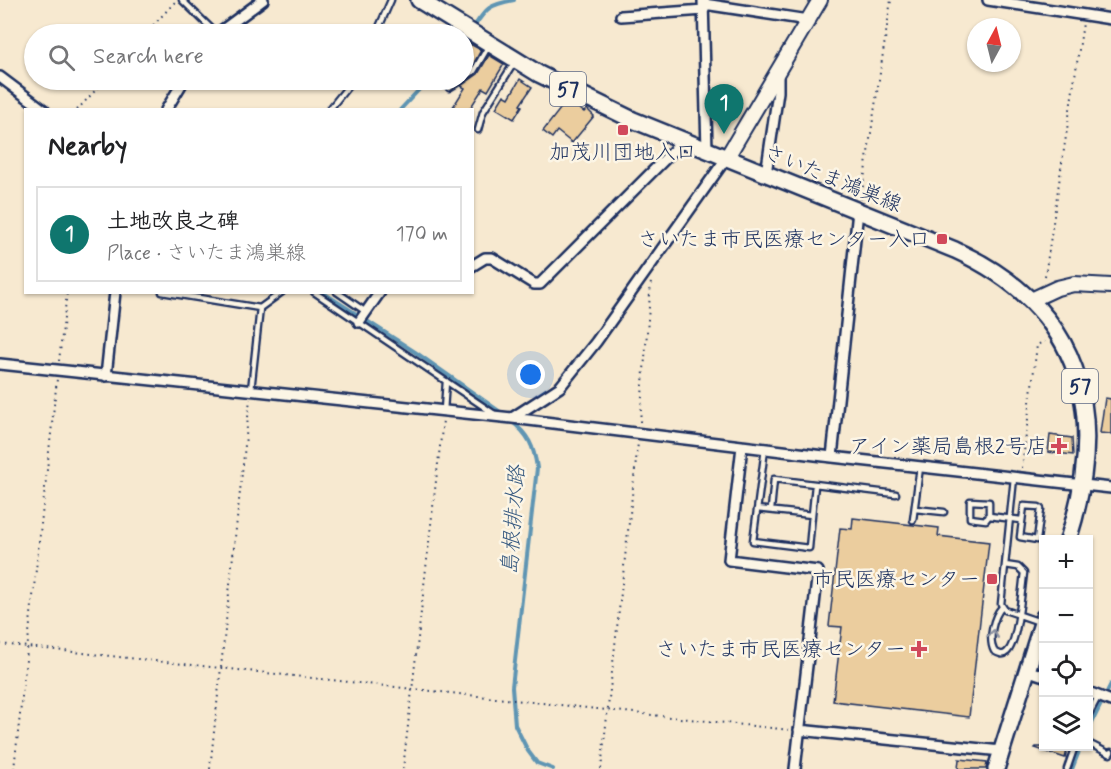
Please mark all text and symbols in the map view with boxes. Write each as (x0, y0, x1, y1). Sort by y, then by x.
north arrow (967, 18, 1021, 72)
search box (24, 24, 474, 90)
icon: search (45, 41, 78, 74)
text: Search here (93, 43, 204, 71)
road number: 57 (550, 72, 586, 106)
pin: 1 (704, 84, 744, 134)
marker: 加茂川団地入口 (616, 123, 630, 137)
text: Nearby (48, 130, 127, 164)
place label: 加茂川団地入口 (550, 139, 697, 167)
street label: さいたま鴻巣線 (760, 139, 906, 219)
text: 土地改良之碑 (107, 208, 239, 236)
text: 1 (65, 221, 74, 248)
text: 170 m (396, 221, 448, 248)
place label: さいたま市民医療センター入口 (638, 226, 930, 254)
marker: さいたま市民医療センター入口 (935, 232, 949, 246)
text: Place · さいたま鴻巣線 (107, 240, 306, 267)
your location (516, 360, 545, 389)
road number: 57 (1062, 369, 1098, 403)
place label: アイン薬局島根2号店 (849, 433, 1047, 461)
marker: アイン薬局島根2号店 (1052, 439, 1066, 453)
water label: 島根排水路 (496, 462, 532, 576)
map controls (1039, 535, 1093, 751)
button: + (1039, 535, 1093, 589)
place label: 市民医療センター (813, 566, 980, 594)
marker: 市民医療センター (985, 572, 999, 586)
button: − (1039, 589, 1093, 643)
one-way arrow (986, 629, 999, 638)
place label: さいたま市民医療センター (656, 636, 906, 664)
marker: さいたま市民医療センター (910, 640, 928, 658)
button: locate (1039, 643, 1093, 697)
button: layers (1039, 697, 1093, 751)

